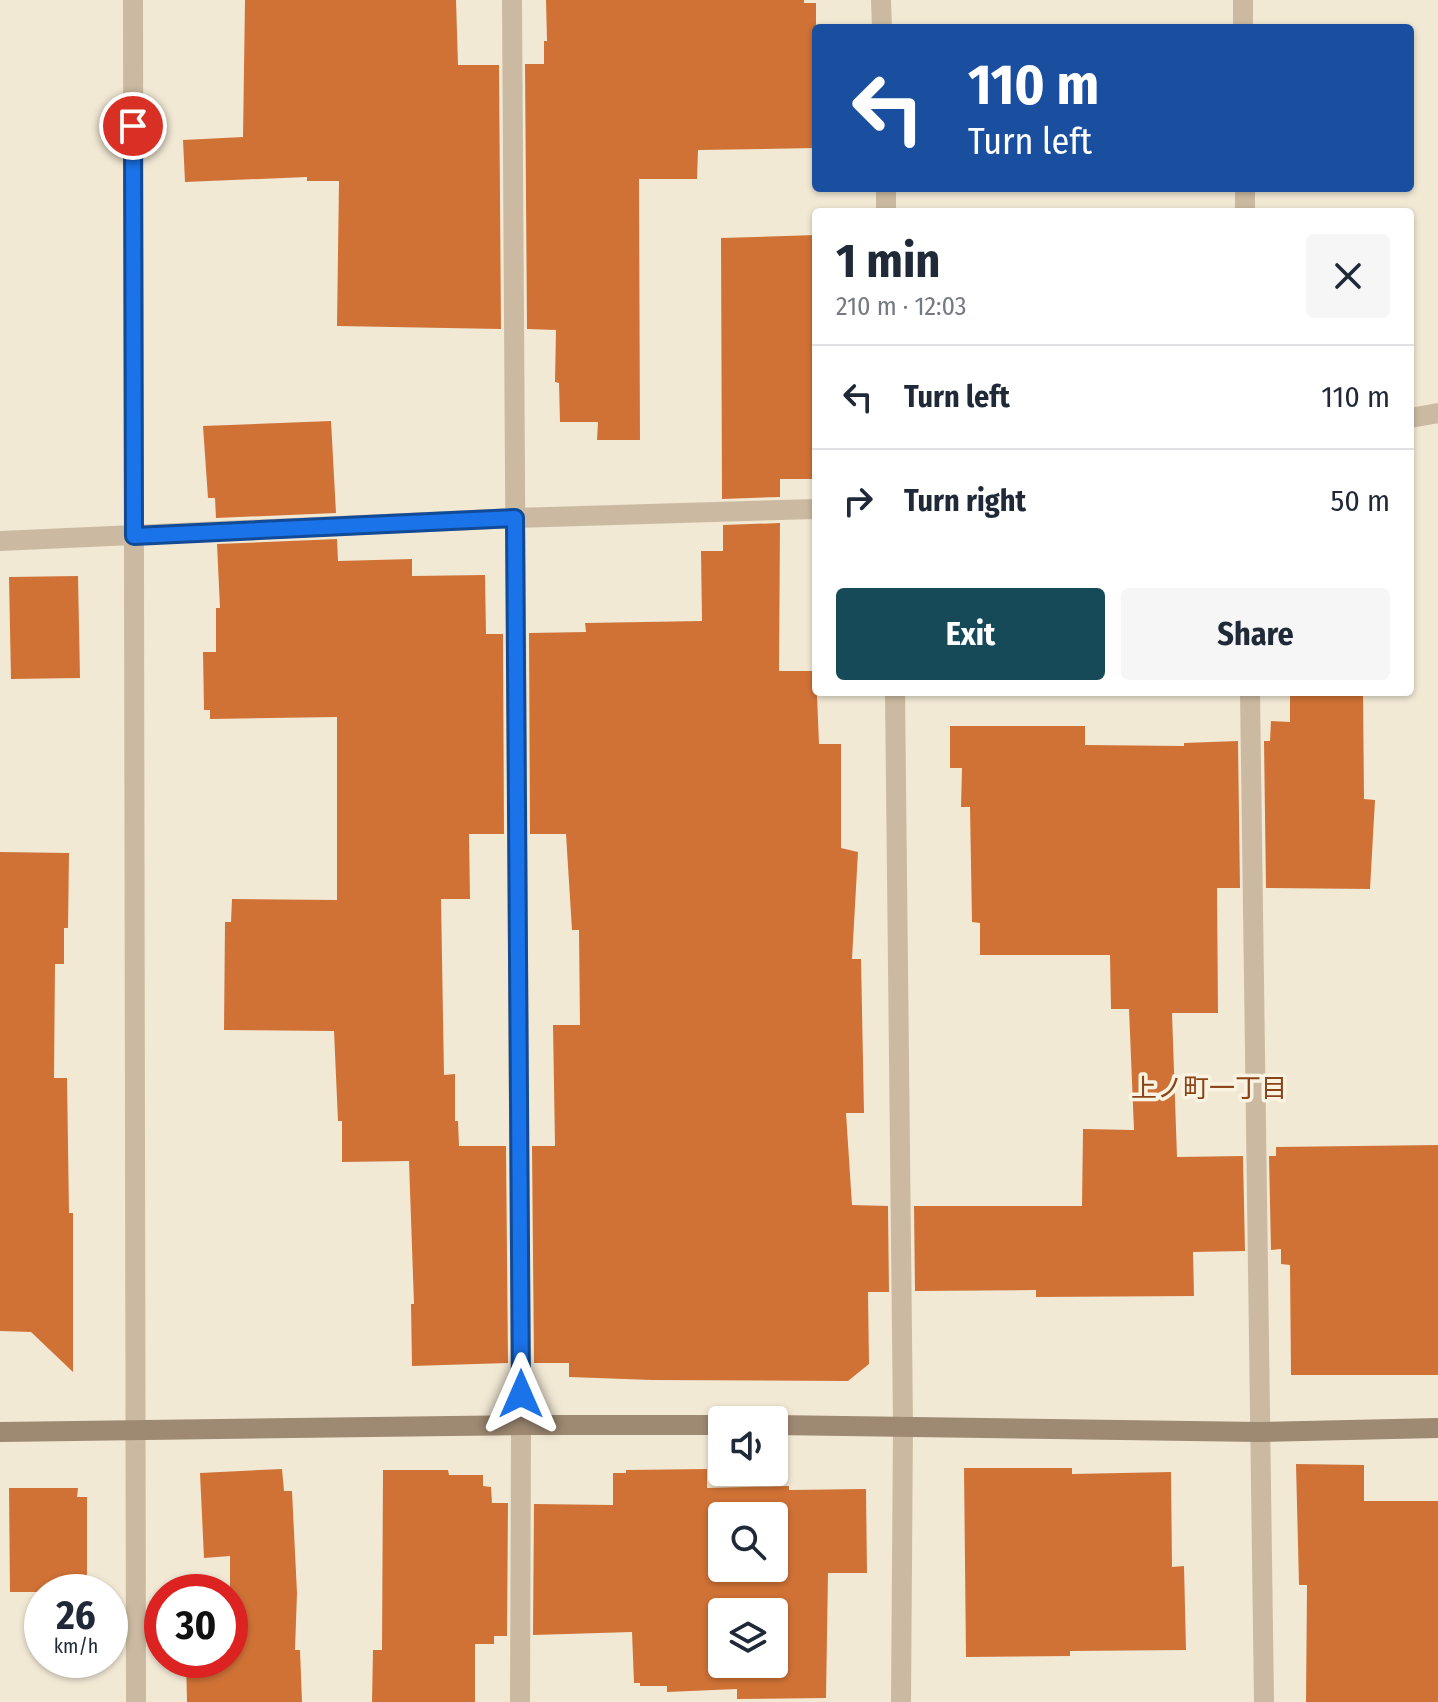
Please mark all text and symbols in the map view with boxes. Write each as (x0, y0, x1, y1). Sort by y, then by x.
text: 110 m (968, 52, 1099, 119)
icon: left (836, 56, 940, 160)
pin (99, 92, 167, 160)
icon: arrive (111, 104, 155, 148)
text: Turn left (968, 120, 1092, 164)
text: 1 min (836, 232, 941, 290)
button: close (1306, 234, 1390, 318)
text: 210 m · 12:03 (836, 291, 967, 322)
icon: left (836, 375, 880, 419)
text: Turn left (904, 379, 1010, 415)
text: 110 m (1321, 379, 1390, 415)
icon: right (836, 479, 880, 523)
text: Turn right (904, 483, 1026, 519)
text: 50 m (1330, 483, 1390, 519)
button: Exit (836, 588, 1105, 680)
button: Share (1121, 588, 1390, 680)
district label: 上ノ町一丁目 (1131, 1073, 1287, 1104)
position arrow (479, 1352, 563, 1436)
map controls (708, 1406, 788, 1678)
button: sound (708, 1406, 788, 1486)
button: search (708, 1502, 788, 1582)
speed limit sign: 30 (144, 1574, 248, 1678)
text: 26 (56, 1592, 96, 1640)
button: layers (708, 1598, 788, 1678)
text: km/h (54, 1634, 98, 1658)

